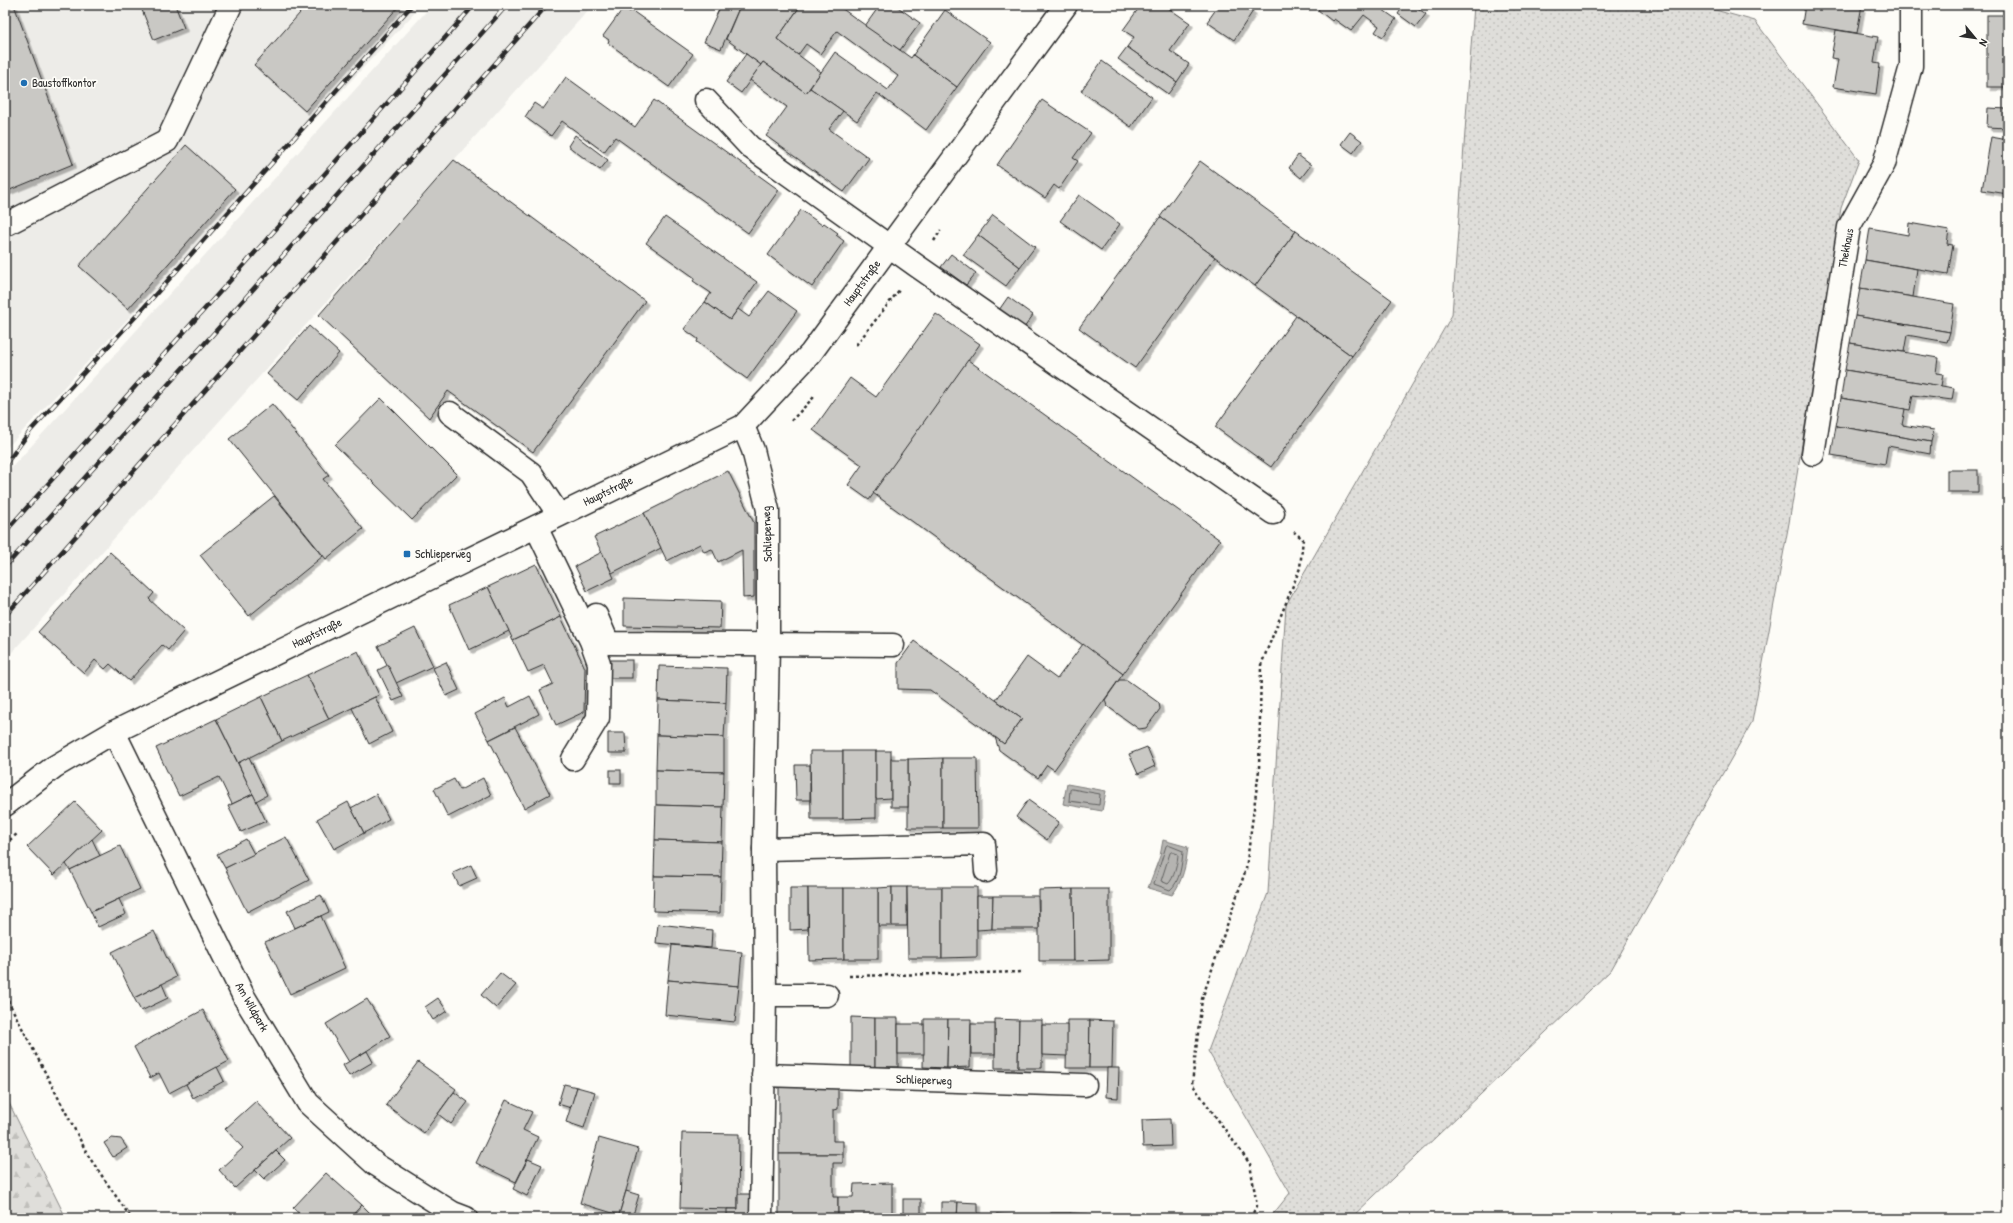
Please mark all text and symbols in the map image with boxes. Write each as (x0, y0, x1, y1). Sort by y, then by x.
north arrow (1955, 18, 1995, 58)
text: N (1976, 37, 1991, 49)
place label: Baustoffkontor (32, 74, 97, 91)
marker: Baustoffkontor (19, 78, 29, 88)
street label: Thekhaus (1833, 226, 1858, 269)
street label: Hauptstraße (839, 256, 884, 309)
street label: Hauptstraße (580, 471, 636, 510)
street label: Schlieperweg (757, 506, 776, 562)
place label: Schlieperweg (415, 545, 471, 562)
marker: Schlieperweg (402, 549, 412, 559)
street label: Hauptstraße (289, 613, 345, 652)
street label: Am Wildpark (232, 979, 273, 1034)
street label: Schlieperweg (896, 1070, 952, 1089)

